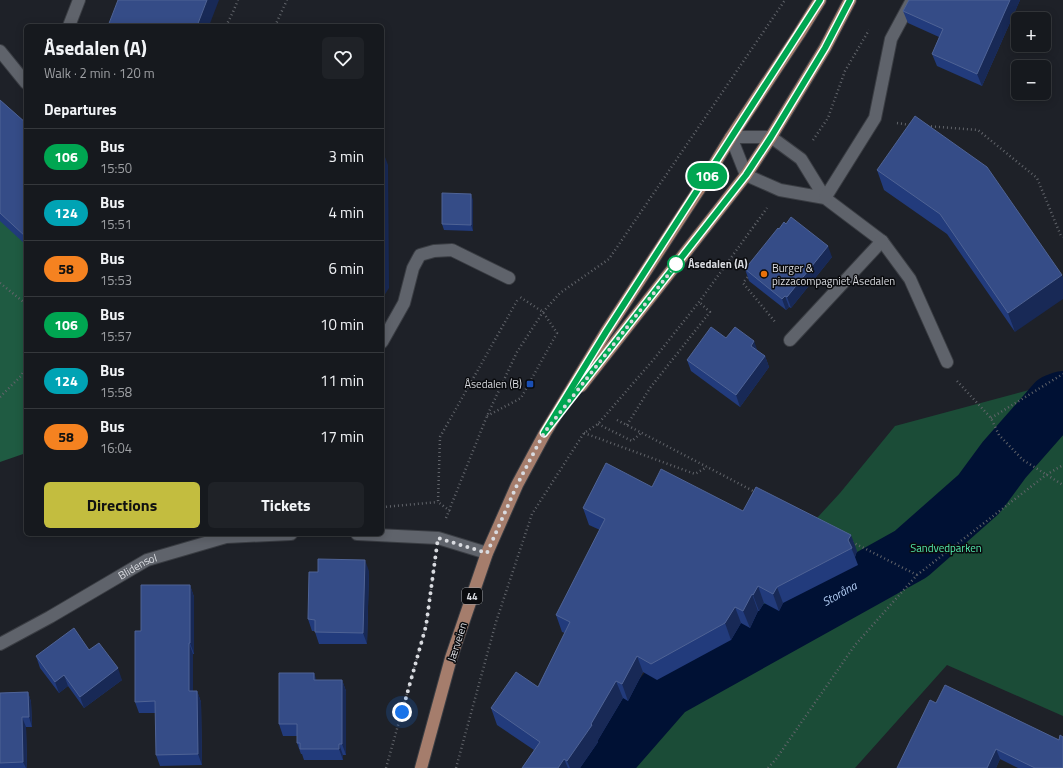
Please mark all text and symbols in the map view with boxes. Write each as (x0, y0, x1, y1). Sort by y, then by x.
map controls (1011, 12, 1051, 100)
button: + (1011, 12, 1051, 52)
text: Åsedalen (A) (44, 33, 147, 62)
button: heart (322, 37, 364, 79)
button: − (1011, 60, 1051, 100)
text: Walk · 2 min · 120 m (44, 63, 155, 83)
text: Departures (44, 98, 117, 121)
text: Bus (100, 135, 125, 158)
text: 3 min (328, 145, 364, 168)
text: 106 (54, 146, 78, 167)
text: 15:50 (100, 158, 132, 178)
line badge: 106 (684, 163, 730, 189)
text: 106 (695, 165, 719, 186)
text: Bus (100, 191, 125, 214)
text: 4 min (328, 201, 364, 224)
text: 124 (54, 202, 78, 223)
text: 15:51 (100, 214, 132, 234)
text: Bus (100, 247, 125, 270)
marker: Åsedalen (A) (667, 255, 685, 273)
place label: Åsedalen (A) (688, 256, 748, 272)
text: 6 min (328, 257, 364, 280)
text: 58 (58, 258, 74, 279)
place label: Burger & pizzacompagniet Åsedalen (772, 260, 895, 289)
marker: Burger & pizzacompagniet Åsedalen (759, 269, 769, 279)
text: 15:53 (100, 270, 132, 290)
text: Bus (100, 303, 125, 326)
text: 10 min (320, 313, 364, 336)
text: 106 (54, 314, 78, 335)
text: 15:57 (100, 326, 132, 346)
text: Bus (100, 359, 125, 382)
text: 11 min (320, 369, 364, 392)
text: 124 (54, 370, 78, 391)
place label: Åsedalen (B) (464, 376, 522, 392)
marker: Åsedalen (B) (525, 379, 535, 389)
text: 15:58 (100, 382, 132, 402)
text: Bus (100, 415, 125, 438)
text: 17 min (320, 425, 364, 448)
text: 58 (58, 426, 74, 447)
text: 16:04 (100, 438, 132, 458)
button: Directions (44, 482, 200, 528)
button: Tickets (208, 482, 364, 528)
park label: Sandvedparken (910, 540, 982, 556)
street label: Blidensol (115, 550, 159, 583)
water label: Storåna (818, 576, 861, 611)
road number: 44 (462, 588, 482, 604)
street label: Jærveien (443, 620, 471, 664)
your location (392, 702, 412, 722)

